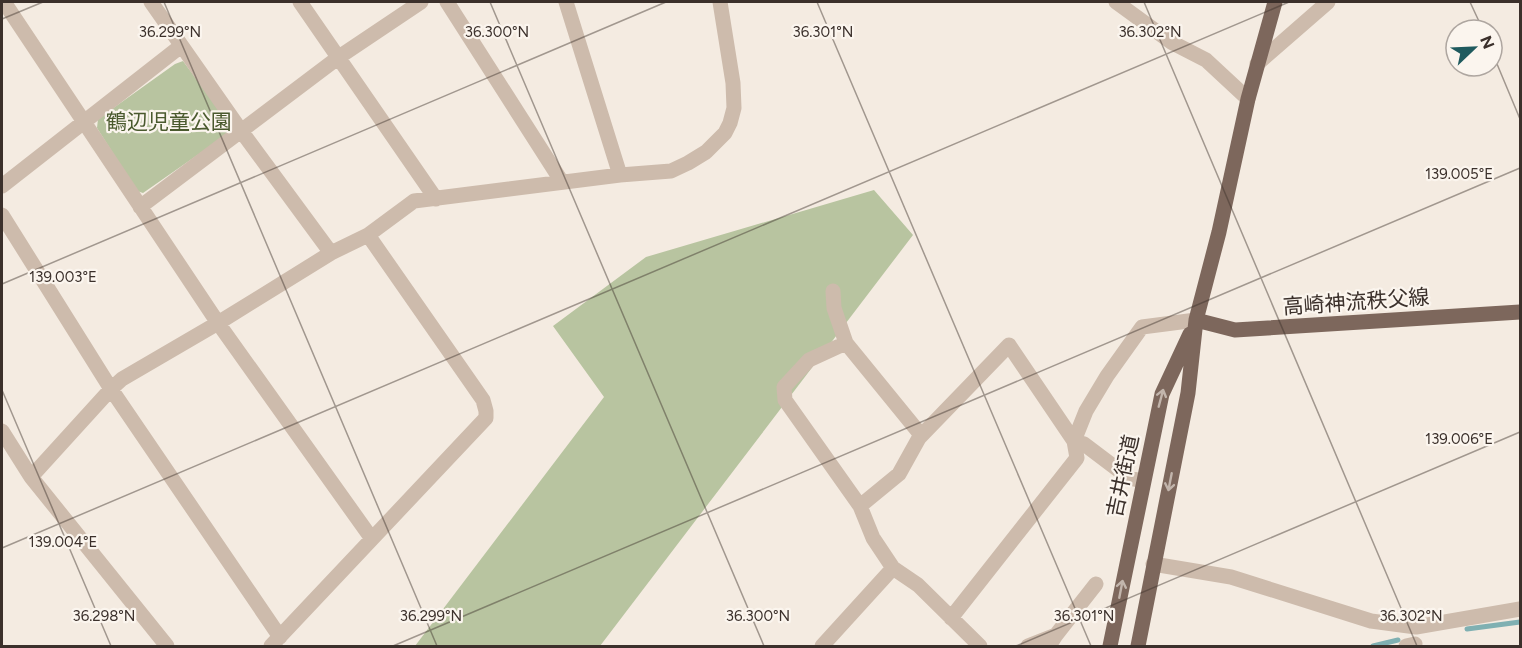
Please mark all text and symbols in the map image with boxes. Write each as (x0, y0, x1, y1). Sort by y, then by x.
north arrow (1444, 18, 1504, 78)
text: 36.299°N (139, 23, 201, 41)
text: 36.300°N (465, 23, 529, 41)
text: 36.301°N (793, 23, 853, 41)
text: 36.302°N (1118, 23, 1182, 41)
text: N (1476, 33, 1499, 52)
park label: 鶴辺児童公園 (106, 109, 232, 134)
text: 139.005°E (1425, 165, 1493, 183)
text: 139.003°E (29, 268, 97, 286)
street label: 高崎神流秩父線 (1282, 284, 1430, 319)
one-way arrow (1156, 389, 1168, 408)
text: 139.006°E (1425, 430, 1493, 448)
street label: 吉井街道 (1102, 432, 1143, 520)
one-way arrow (1164, 471, 1175, 491)
text: 139.004°E (29, 533, 97, 551)
one-way arrow (1116, 580, 1127, 599)
text: 36.298°N (72, 607, 136, 625)
text: 36.299°N (400, 607, 462, 625)
text: 36.300°N (726, 607, 790, 625)
text: 36.301°N (1054, 607, 1114, 625)
text: 36.302°N (1379, 607, 1443, 625)

